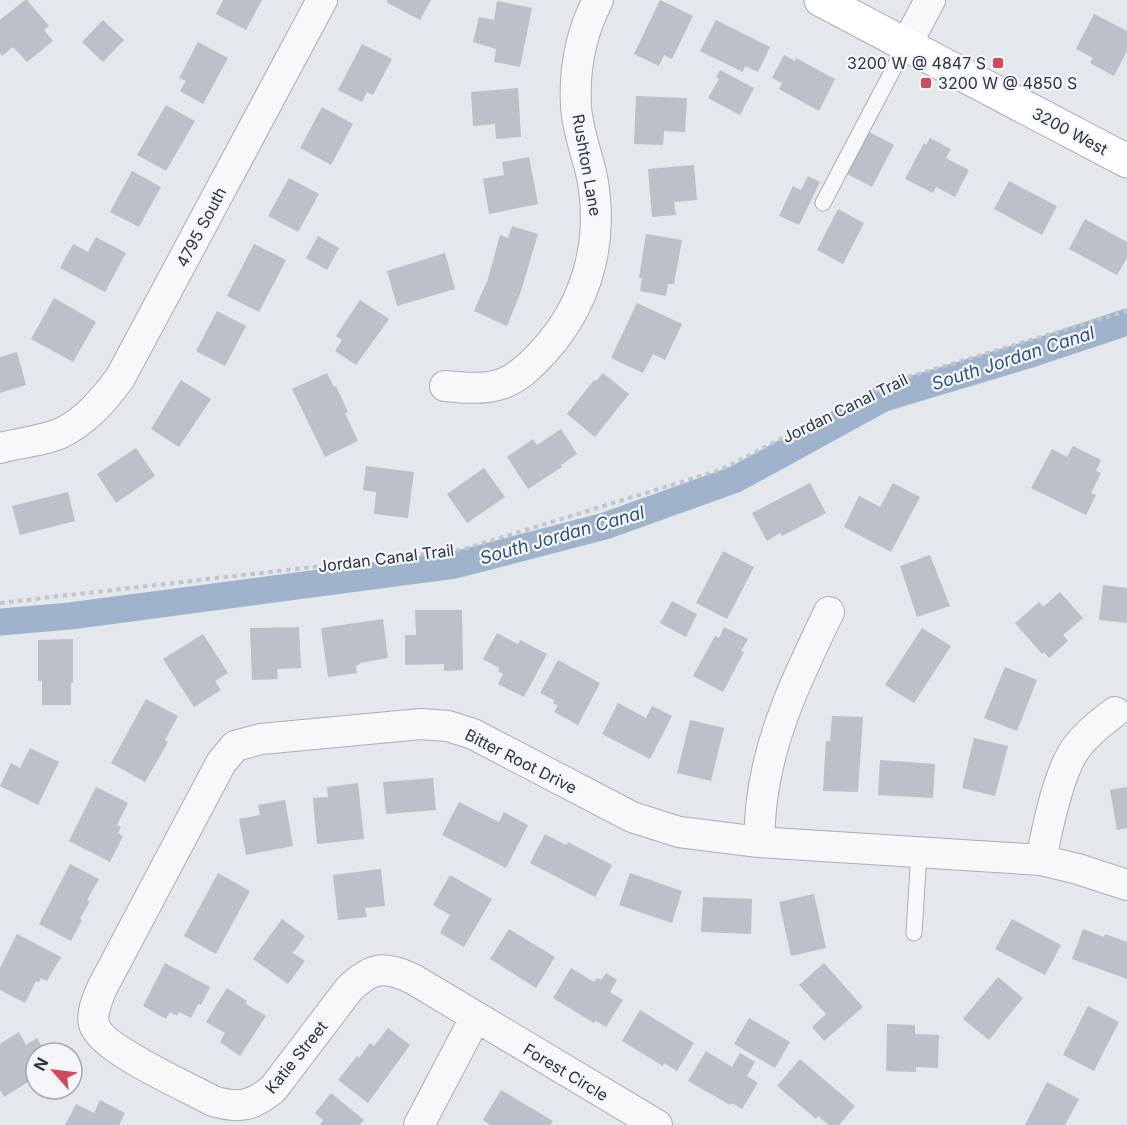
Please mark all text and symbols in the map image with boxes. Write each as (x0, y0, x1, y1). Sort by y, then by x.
place label: 3200 W @ 4847 S (847, 53, 986, 73)
marker: 3200 W @ 4847 S (991, 56, 1005, 70)
place label: 3200 W @ 4850 S (938, 73, 1077, 93)
marker: 3200 W @ 4850 S (919, 76, 933, 90)
street label: 3200 West (1029, 103, 1111, 159)
street label: Rushton Lane (568, 112, 606, 218)
street label: 4795 South (172, 184, 230, 270)
water label: South Jordan Canal (929, 322, 1098, 394)
street label: Jordan Canal Trail (779, 369, 911, 447)
water label: South Jordan Canal (477, 501, 647, 569)
street label: Jordan Canal Trail (317, 540, 455, 576)
street label: Bitter Root Drive (462, 724, 580, 798)
street label: Katie Street (261, 1017, 331, 1097)
street label: Forest Circle (520, 1039, 612, 1105)
north arrow (24, 1041, 84, 1101)
text: N (29, 1054, 52, 1074)

